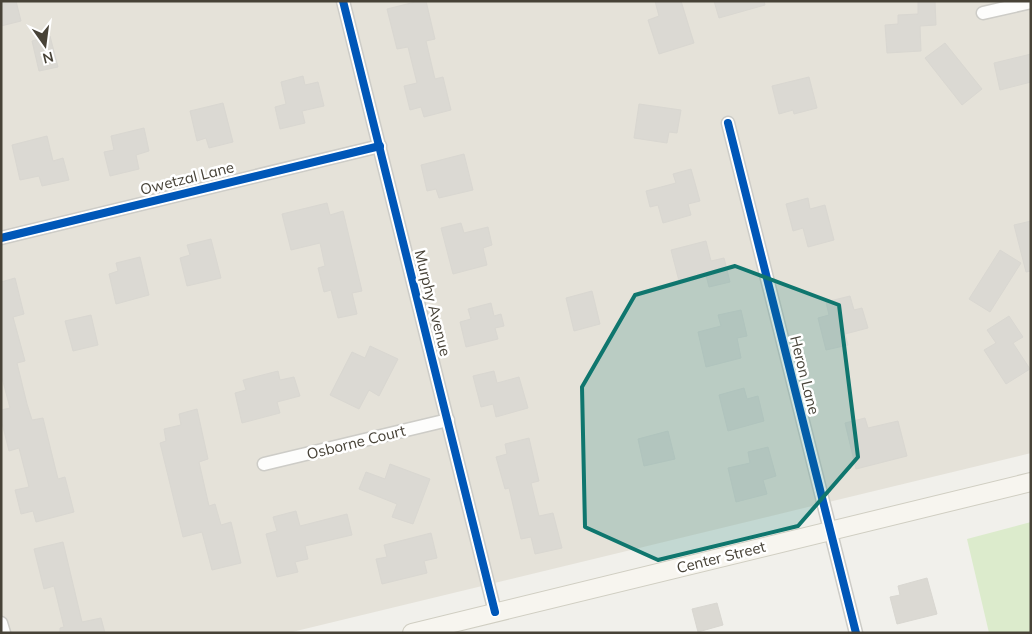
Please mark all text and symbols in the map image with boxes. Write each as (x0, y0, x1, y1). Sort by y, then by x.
north arrow (20, 20, 70, 70)
text: N (41, 48, 55, 68)
street label: Owetzal Lane (138, 157, 236, 199)
street label: Murphy Avenue (411, 248, 455, 358)
street label: Heron Lane (786, 334, 824, 416)
street label: Osborne Court (305, 421, 407, 463)
street label: Center Street (675, 537, 767, 577)

